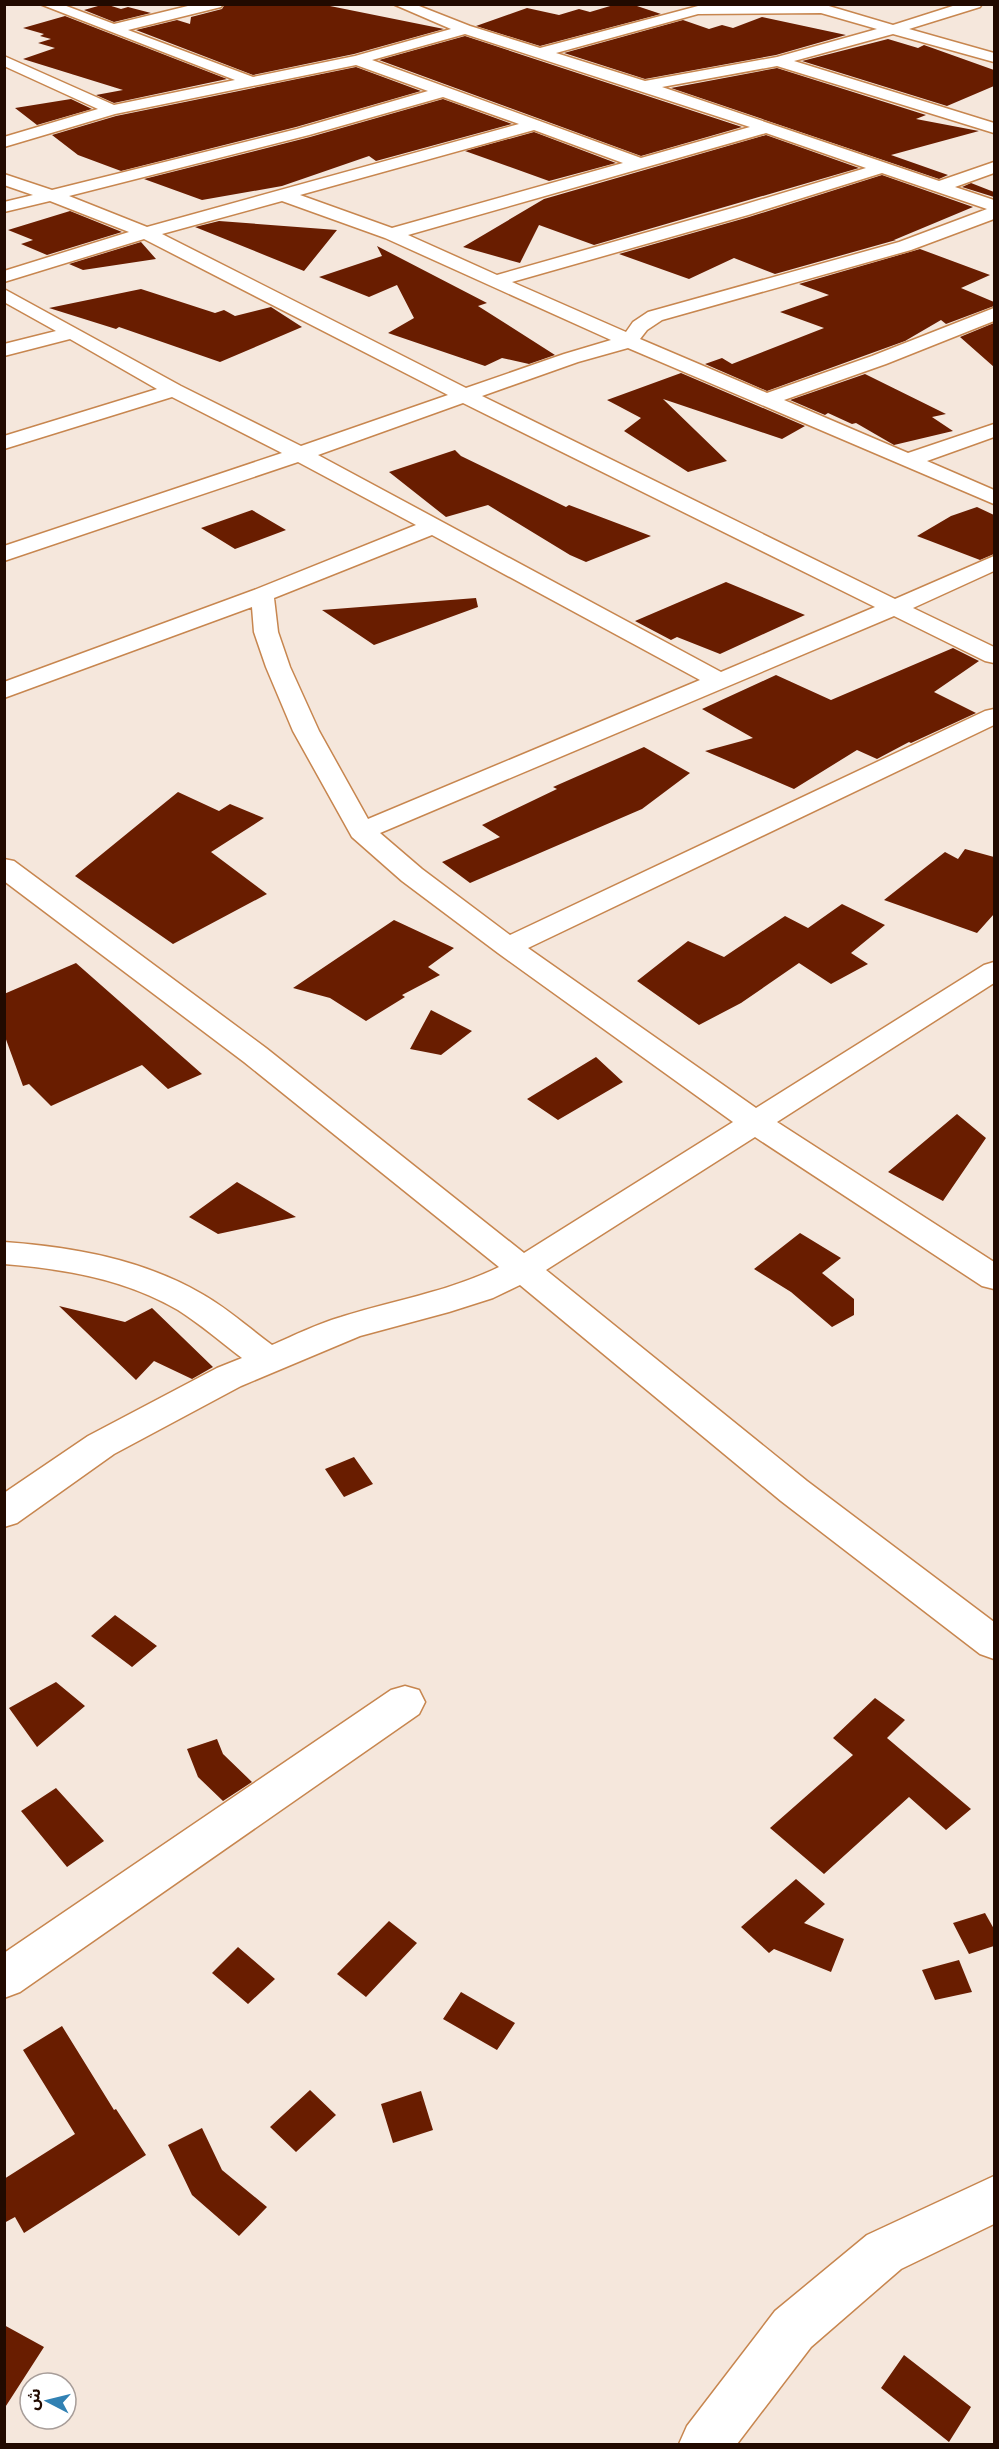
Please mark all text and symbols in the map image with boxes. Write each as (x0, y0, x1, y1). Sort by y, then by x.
north arrow (18, 2371, 78, 2431)
text: ش (23, 2387, 44, 2411)

